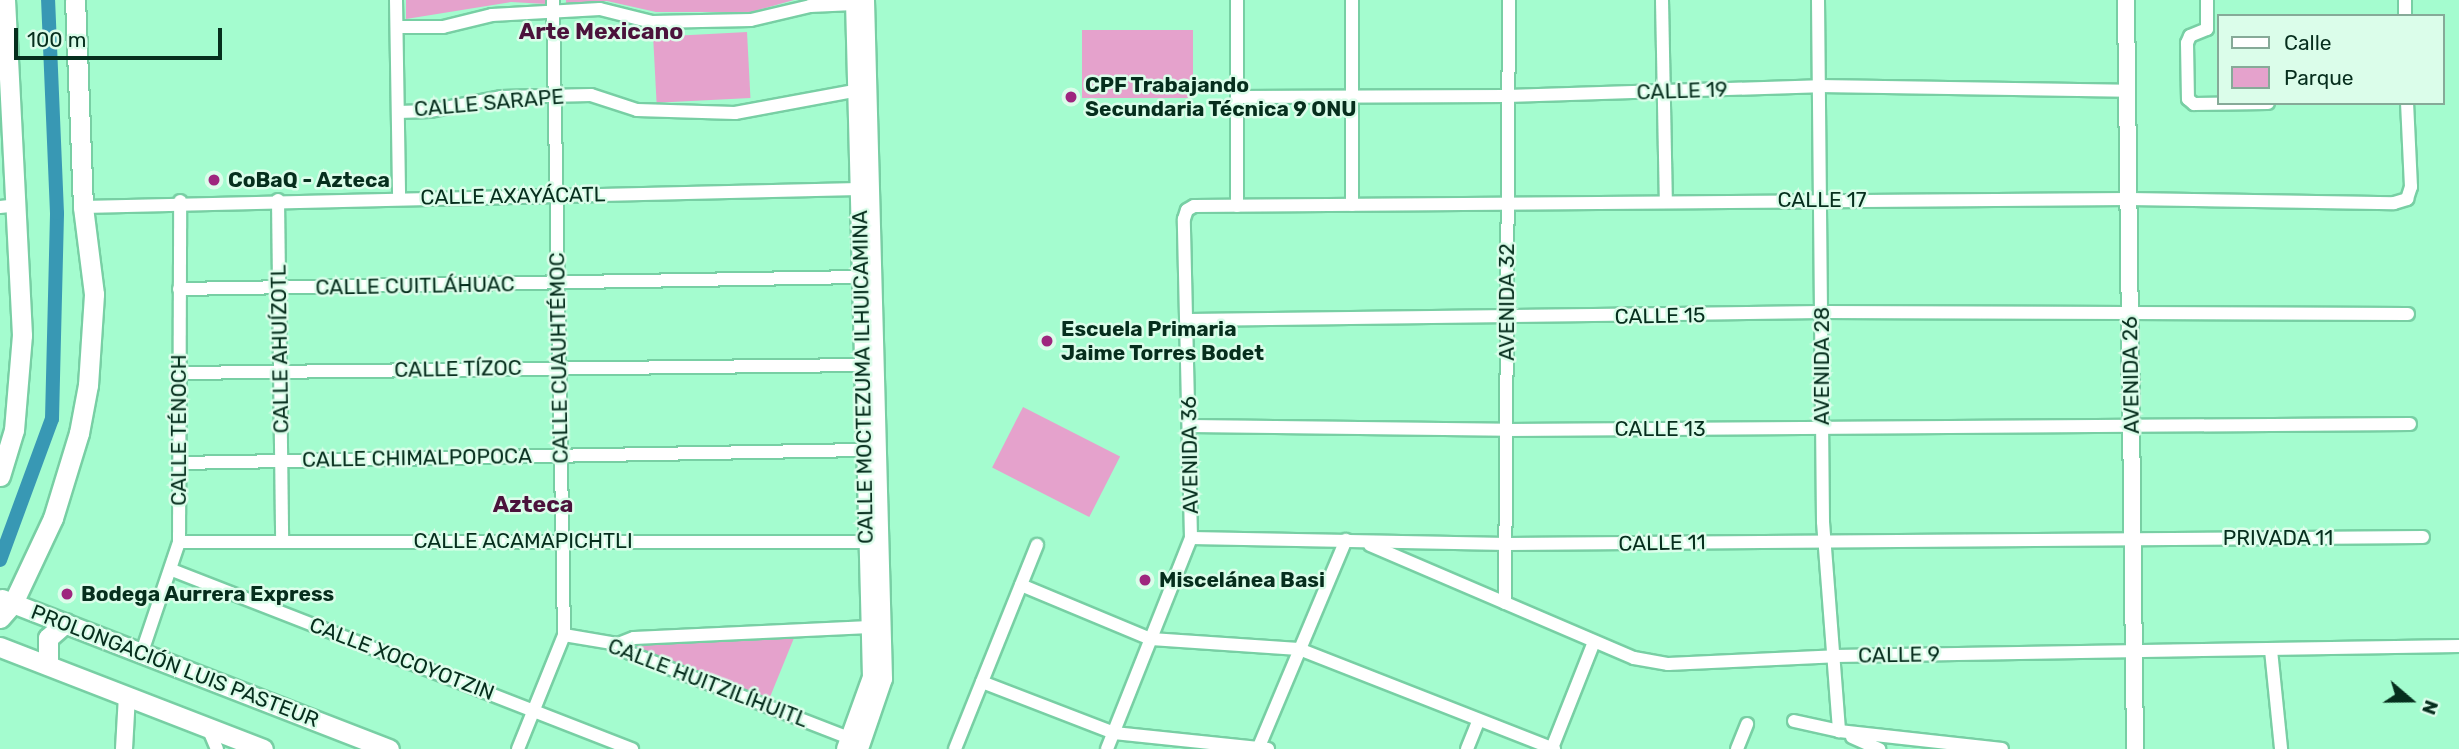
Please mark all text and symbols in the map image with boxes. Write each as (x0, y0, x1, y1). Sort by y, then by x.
scale bar (18, 14, 226, 58)
legend (2218, 14, 2445, 105)
district label: Arte Mexicano (519, 17, 683, 45)
text: 100 m (27, 27, 86, 52)
text: Calle (2284, 30, 2332, 55)
text: Parque (2284, 65, 2354, 90)
place label: CPF Trabajando Secundaria Técnica 9 ONU (1085, 72, 1357, 122)
street label: CALLE 19 (1636, 77, 1728, 105)
street label: CALLE SARAPE (413, 84, 565, 122)
marker: CPF Trabajando Secundaria Técnica 9 ONU (1063, 89, 1079, 105)
place label: CoBaQ - Azteca (228, 167, 390, 193)
marker: CoBaQ - Azteca (206, 172, 222, 188)
street label: CALLE AXAYÁCATL (420, 182, 606, 210)
street label: CALLE 17 (1777, 187, 1867, 213)
street label: CALLE MOCTEZUMA ILHUICAMINA (847, 210, 879, 544)
street label: AVENIDA 32 (1494, 243, 1520, 361)
street label: CALLE CUAUHTÉMOC (545, 252, 573, 464)
street label: CALLE AHUÍZOTL (266, 264, 294, 434)
street label: CALLE CUITLÁHUAC (315, 272, 515, 300)
street label: CALLE 15 (1614, 303, 1706, 329)
street label: AVENIDA 28 (1809, 307, 1835, 425)
place label: Escuela Primaria Jaime Torres Bodet (1061, 316, 1264, 366)
street label: AVENIDA 26 (2117, 316, 2145, 434)
marker: Escuela Primaria Jaime Torres Bodet (1039, 333, 1055, 349)
street label: CALLE TÉNOCH (166, 354, 192, 506)
street label: CALLE TÍZOC (394, 355, 522, 383)
street label: AVENIDA 36 (1176, 396, 1204, 514)
street label: CALLE 13 (1614, 416, 1706, 442)
street label: CALLE CHIMALPOPOCA (302, 443, 532, 473)
district label: Azteca (493, 490, 573, 518)
street label: PRIVADA 11 (2222, 525, 2334, 551)
street label: CALLE ACAMAPICHTLI (413, 528, 633, 554)
street label: CALLE 11 (1618, 530, 1706, 556)
place label: Miscelánea Basi (1159, 567, 1325, 593)
marker: Miscelánea Basi (1137, 572, 1153, 588)
place label: Bodega Aurrera Express (81, 581, 335, 607)
marker: Bodega Aurrera Express (59, 586, 75, 602)
street label: PROLONGACIÓN LUIS PASTEUR (28, 599, 322, 733)
street label: CALLE XOCOYOTZIN (306, 612, 498, 706)
street label: CALLE HUITZILÍHUITL (604, 633, 812, 733)
street label: CALLE 9 (1858, 642, 1940, 668)
north arrow (2375, 665, 2445, 735)
text: N (2417, 697, 2443, 718)

